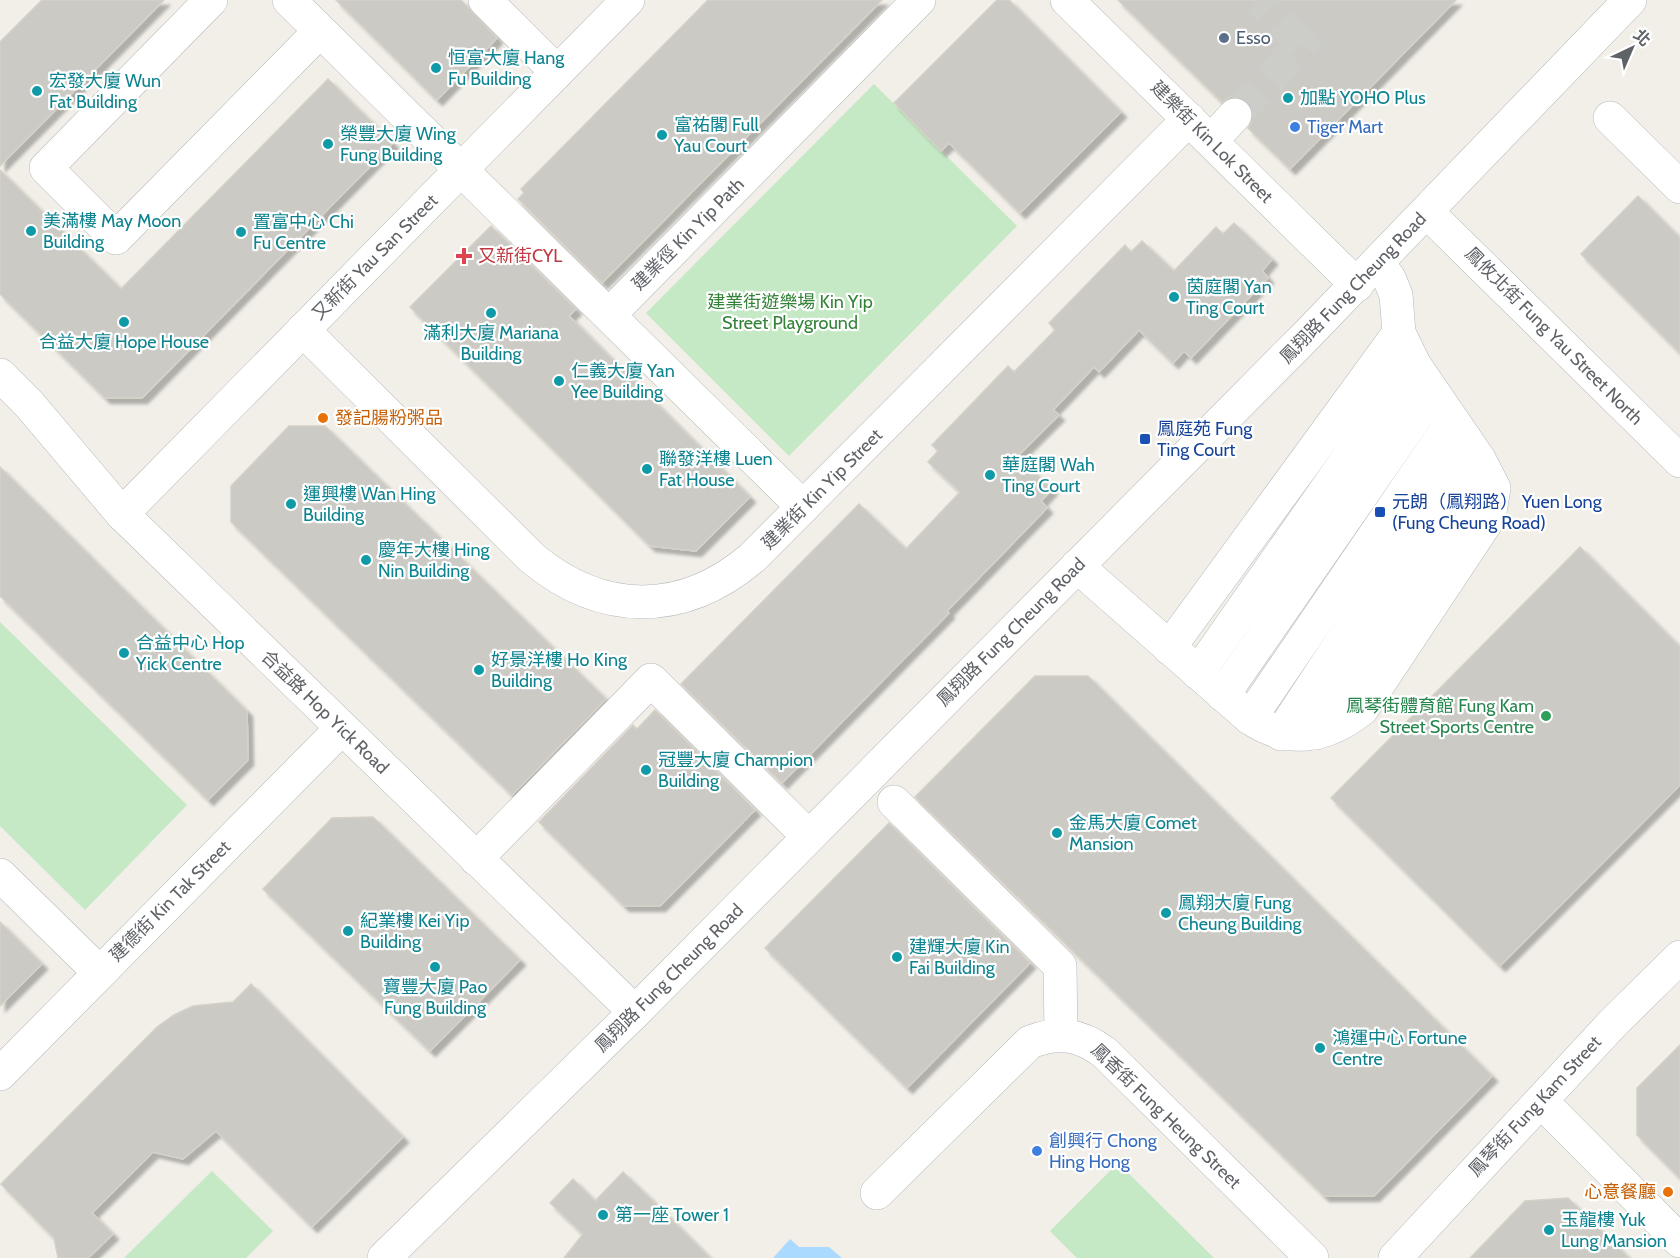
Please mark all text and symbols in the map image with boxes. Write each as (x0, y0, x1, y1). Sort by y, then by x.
north arrow (1602, 18, 1662, 78)
text: 北 (1630, 25, 1654, 50)
place label: Esso (1236, 27, 1271, 49)
marker: Esso (1217, 31, 1231, 45)
place label: 恒富大廈 Hang Fu Building (448, 47, 565, 90)
marker: 恒富大廈 Hang Fu Building (429, 61, 443, 75)
place label: 宏發大廈 Wun Fat Building (49, 70, 161, 113)
street label: 建樂街 Kin Lok Street (1146, 76, 1278, 208)
marker: 宏發大廈 Wun Fat Building (30, 84, 44, 98)
place label: 加點 YOHO Plus (1300, 87, 1426, 109)
marker: 加點 YOHO Plus (1281, 91, 1295, 105)
place label: 富祐閣 Full Yau Court (673, 114, 759, 157)
place label: Tiger Mart (1307, 116, 1383, 138)
marker: Tiger Mart (1288, 120, 1302, 134)
place label: 榮豐大廈 Wing Fung Building (340, 123, 457, 166)
marker: 富祐閣 Full Yau Court (655, 128, 669, 142)
marker: 榮豐大廈 Wing Fung Building (321, 137, 335, 151)
street label: 建業徑 Kin Yip Path (627, 173, 749, 295)
street label: 又新街 Yau San Street (308, 190, 442, 324)
street label: 鳳翔路 Fung Cheung Road (1275, 208, 1431, 368)
place label: 美滿樓 May Moon Building (43, 210, 181, 253)
place label: 置富中心 Chi Fu Centre (253, 211, 354, 254)
marker: 美滿樓 May Moon Building (24, 224, 38, 238)
marker: 置富中心 Chi Fu Centre (234, 225, 248, 239)
street label: 鳳攸北街 Fung Yau Street North (1460, 242, 1648, 430)
place label: 又新街CYL (478, 245, 562, 267)
marker: 又新街CYL (455, 247, 473, 265)
place label: 茵庭閣 Yan Ting Court (1186, 276, 1272, 319)
marker: 茵庭閣 Yan Ting Court (1167, 290, 1181, 304)
park label: 建業街遊樂場 Kin Yip Street Playground (707, 291, 873, 334)
marker: 滿利大廈 Mariana Building (484, 306, 498, 320)
marker: 合益大廈 Hope House (117, 315, 131, 329)
place label: 滿利大廈 Mariana Building (423, 322, 559, 365)
place label: 合益大廈 Hope House (39, 331, 209, 353)
place label: 仁義大廈 Yan Yee Building (570, 360, 675, 403)
marker: 仁義大廈 Yan Yee Building (552, 374, 566, 388)
place label: 發記腸粉粥品 (335, 407, 443, 429)
marker: 發記腸粉粥品 (316, 411, 330, 425)
place label: 鳳庭苑 Fung Ting Court (1157, 418, 1253, 461)
street label: 建業街 Kin Yip Street (757, 424, 887, 554)
marker: 鳳庭苑 Fung Ting Court (1138, 432, 1152, 446)
place label: 聯發洋樓 Luen Fat House (659, 448, 773, 491)
place label: 華庭閣 Wah Ting Court (1002, 454, 1095, 497)
marker: 聯發洋樓 Luen Fat House (640, 462, 654, 476)
marker: 華庭閣 Wah Ting Court (983, 468, 997, 482)
place label: 運興樓 Wan Hing Building (303, 483, 437, 526)
place label: 元朗（鳳翔路） Yuen Long (Fung Cheung Road) (1392, 491, 1603, 534)
marker: 運興樓 Wan Hing Building (284, 497, 298, 511)
marker: 元朗（鳳翔路） Yuen Long (Fung Cheung Road) (1373, 505, 1387, 519)
place label: 慶年大樓 Hing Nin Building (378, 539, 490, 582)
marker: 慶年大樓 Hing Nin Building (359, 553, 373, 567)
street label: 鳳翔路 Fung Cheung Road (932, 553, 1090, 711)
place label: 合益中心 Hop Yick Centre (135, 632, 244, 675)
marker: 合益中心 Hop Yick Centre (117, 646, 131, 660)
street label: 合益路 Hop Yick Road (257, 646, 393, 778)
place label: 好景洋樓 Ho King Building (491, 649, 628, 692)
marker: 好景洋樓 Ho King Building (472, 663, 486, 677)
place label: 鳳琴街體育館 Fung Kam Street Sports Centre (1346, 695, 1534, 738)
marker: 鳳琴街體育館 Fung Kam Street Sports Centre (1539, 709, 1553, 723)
place label: 冠豐大廈 Champion Building (658, 749, 813, 792)
marker: 冠豐大廈 Champion Building (639, 763, 653, 777)
place label: 金馬大廈 Comet Mansion (1069, 812, 1197, 855)
marker: 金馬大廈 Comet Mansion (1050, 826, 1064, 840)
street label: 建德街 Kin Tak Street (105, 836, 235, 966)
place label: 鳳翔大廈 Fung Cheung Building (1178, 892, 1302, 935)
street label: 鳳翔路 Fung Cheung Road (590, 899, 748, 1057)
marker: 鳳翔大廈 Fung Cheung Building (1159, 906, 1173, 920)
place label: 紀業樓 Kei Yip Building (360, 910, 469, 953)
marker: 紀業樓 Kei Yip Building (341, 924, 355, 938)
place label: 建輝大廈 Kin Fai Building (909, 936, 1010, 979)
marker: 建輝大廈 Kin Fai Building (890, 950, 904, 964)
marker: 寶豐大廈 Pao Fung Building (428, 960, 442, 974)
place label: 寶豐大廈 Pao Fung Building (383, 976, 487, 1019)
place label: 鴻運中心 Fortune Centre (1332, 1027, 1467, 1070)
street label: 鳳琴街 Fung Kam Street (1464, 1031, 1606, 1181)
street label: 鳳香街 Fung Heung Street (1087, 1039, 1245, 1193)
marker: 鴻運中心 Fortune Centre (1313, 1041, 1327, 1055)
place label: 創興行 Chong Hing Hong (1049, 1130, 1158, 1173)
marker: 創興行 Chong Hing Hong (1030, 1144, 1044, 1158)
place label: 心意餐廳 (1584, 1181, 1656, 1203)
marker: 心意餐廳 (1661, 1185, 1675, 1199)
place label: 第一座 Tower 1 (615, 1204, 729, 1226)
marker: 第一座 Tower 1 (596, 1208, 610, 1222)
place label: 玉龍樓 Yuk Lung Mansion (1561, 1209, 1667, 1252)
marker: 玉龍樓 Yuk Lung Mansion (1542, 1223, 1556, 1237)

